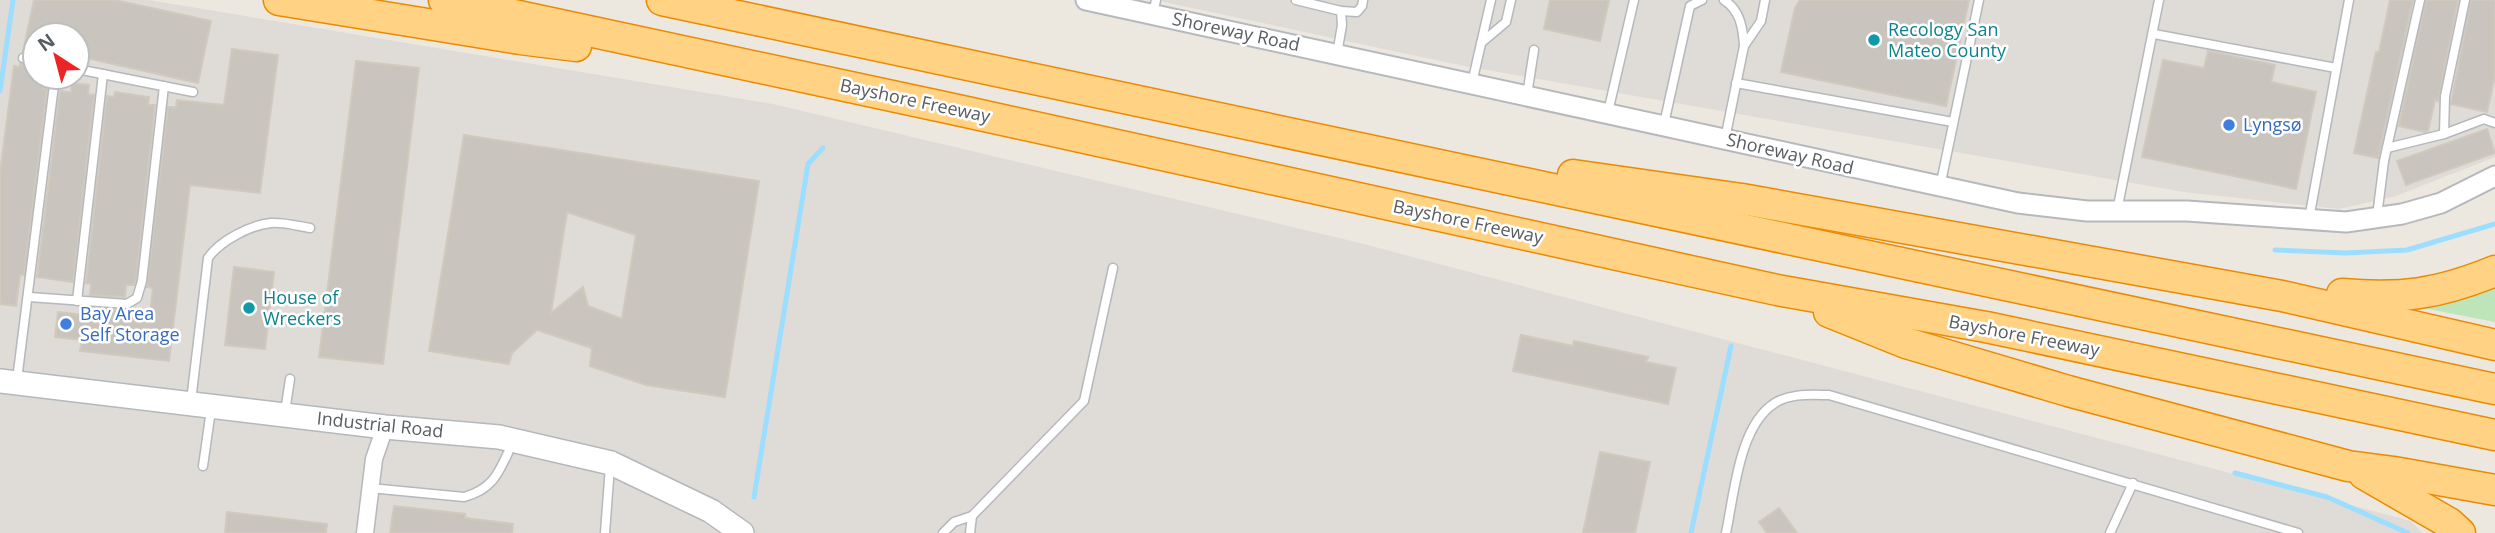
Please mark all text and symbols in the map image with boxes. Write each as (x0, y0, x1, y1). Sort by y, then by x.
street label: Shoreway Road (1170, 6, 1302, 56)
place label: Recology San Mateo County (1888, 17, 2007, 62)
north arrow (21, 21, 91, 91)
text: N (32, 27, 60, 57)
marker: Recology San Mateo County (1866, 32, 1882, 48)
street label: Bayshore Freeway (838, 72, 994, 128)
place label: Lyngsø (2243, 112, 2302, 136)
marker: Lyngsø (2221, 117, 2237, 133)
street label: Shoreway Road (1724, 127, 1856, 179)
street label: Bayshore Freeway (1391, 193, 1547, 249)
place label: House of Wreckers (263, 285, 341, 330)
marker: House of Wreckers (241, 300, 257, 316)
place label: Bay Area Self Storage (80, 301, 180, 346)
street label: Bayshore Freeway (1947, 309, 2103, 362)
marker: Bay Area Self Storage (58, 316, 74, 332)
street label: Industrial Road (316, 405, 445, 443)

